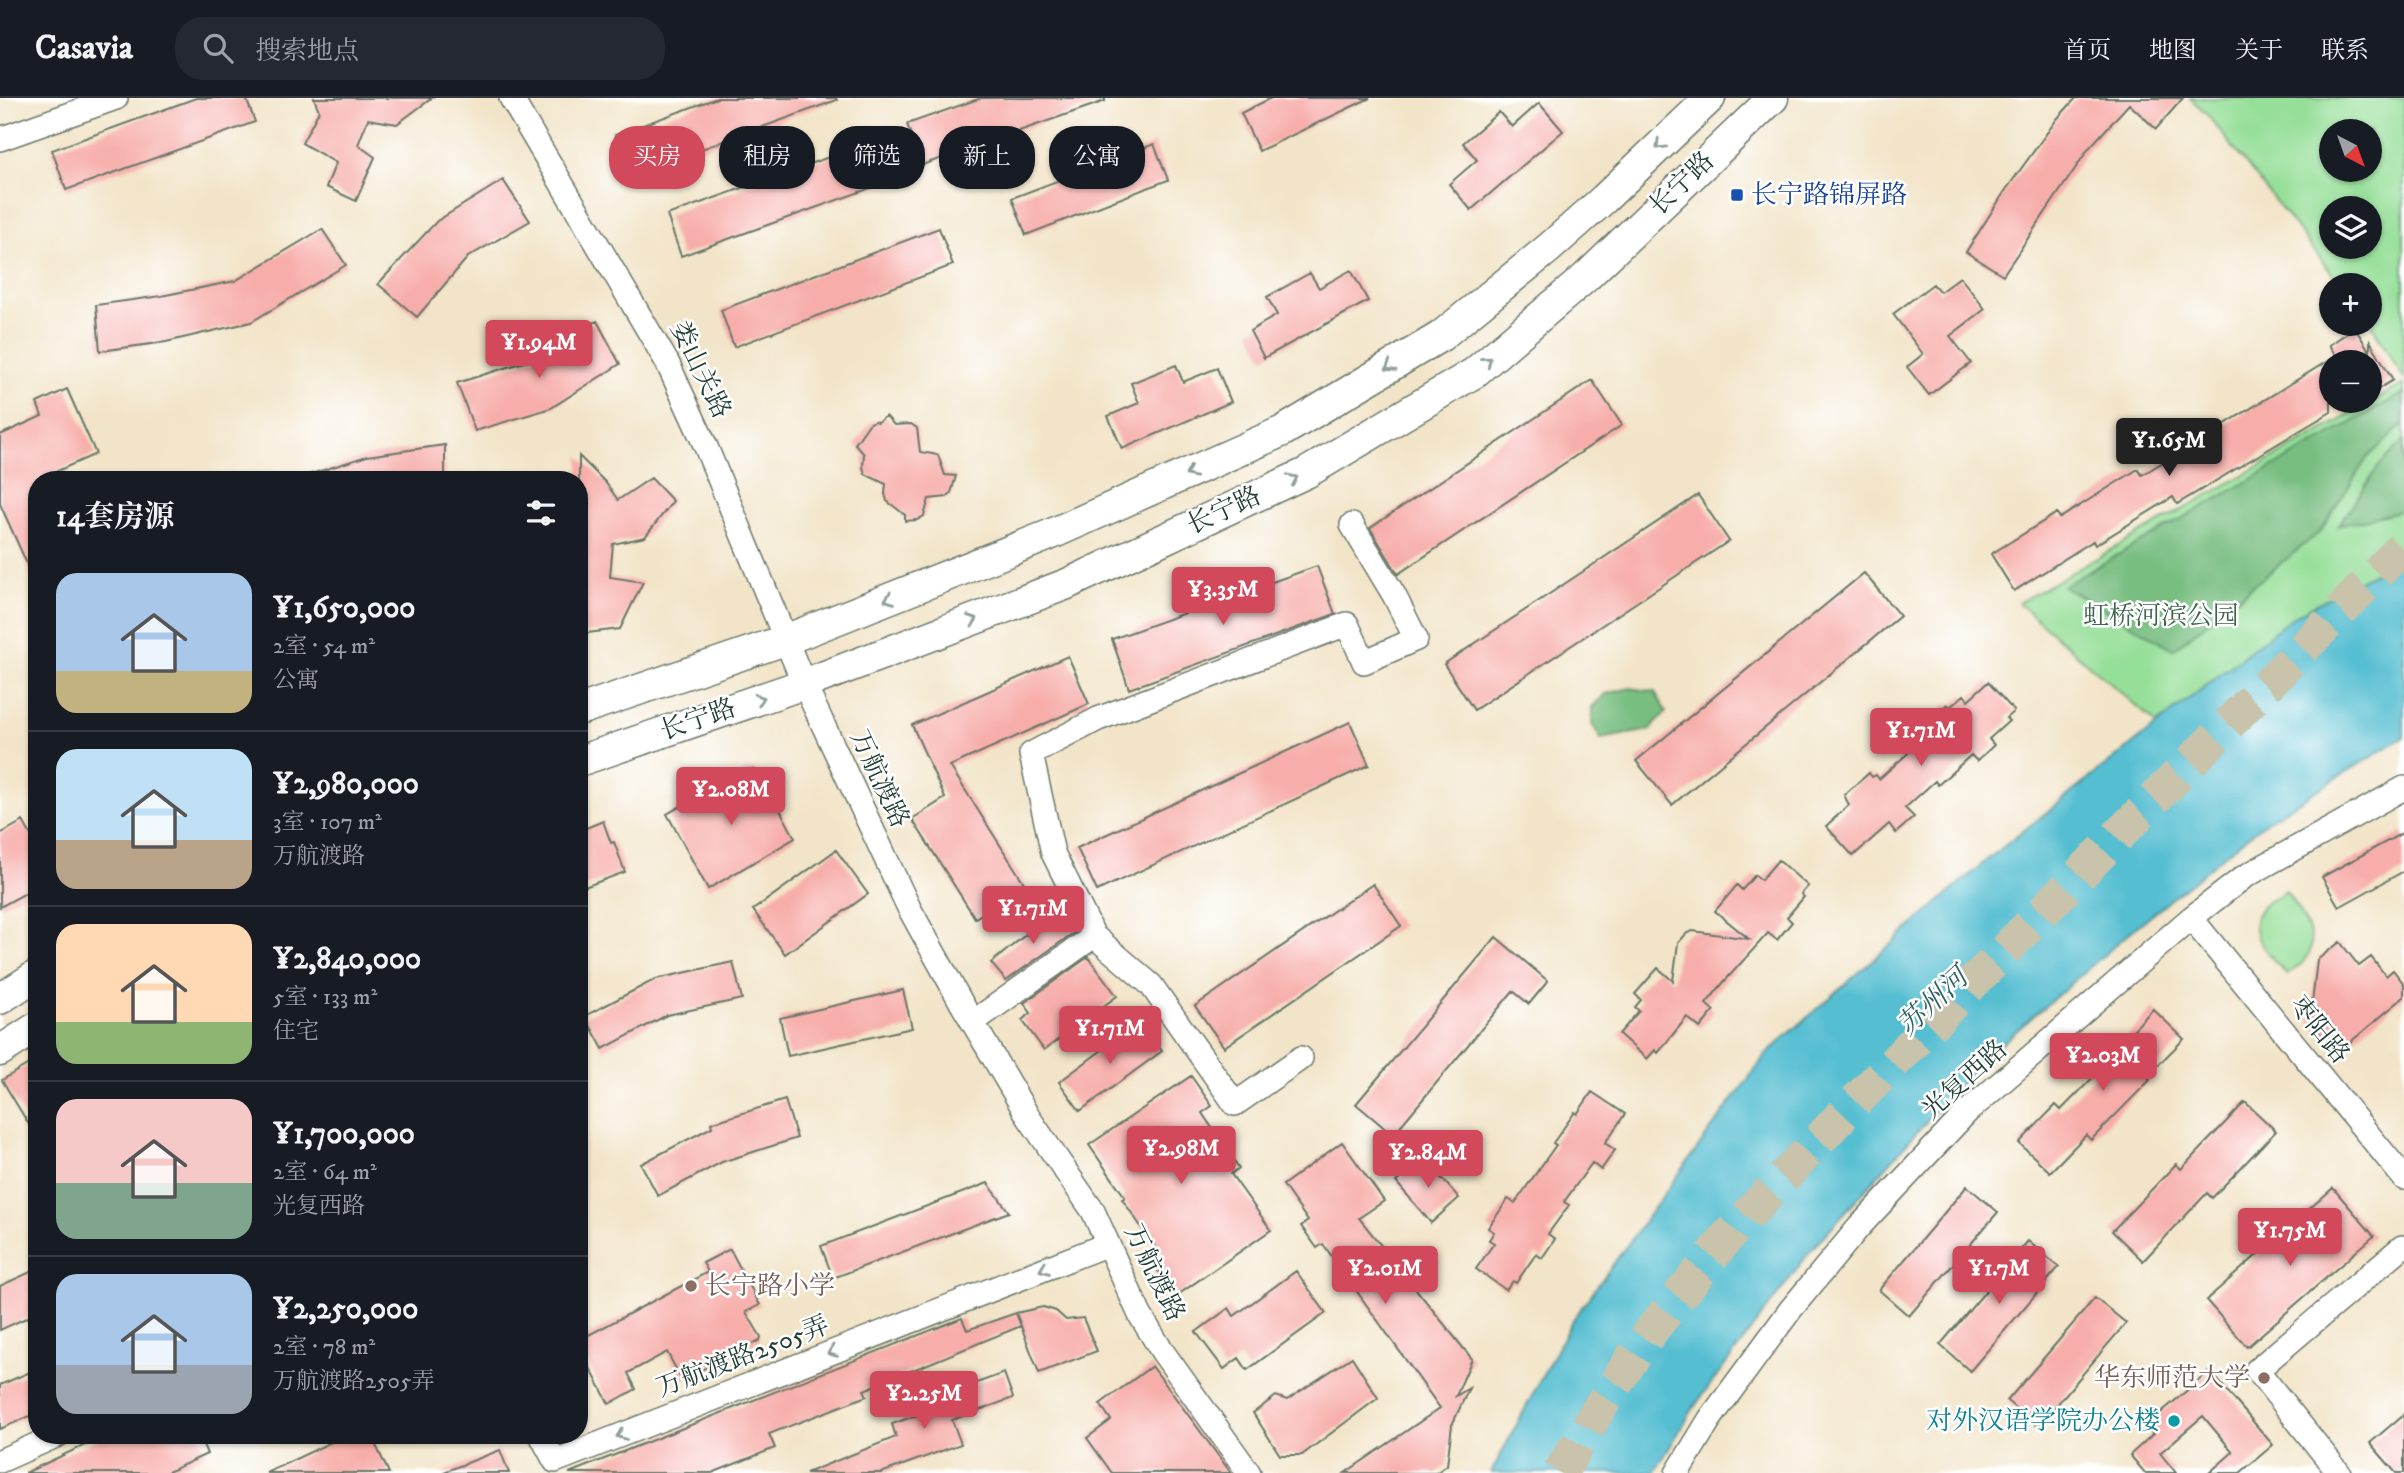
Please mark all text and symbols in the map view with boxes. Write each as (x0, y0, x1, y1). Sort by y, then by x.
search box (175, 17, 665, 80)
text: Casavia (35, 28, 133, 69)
icon: search (199, 29, 237, 67)
text: 搜索地点 (255, 35, 359, 68)
text: 首页 (2063, 36, 2111, 66)
text: 地图 (2149, 36, 2197, 66)
text: 关于 (2235, 36, 2283, 66)
text: 联系 (2321, 36, 2369, 66)
north arrow (2319, 119, 2382, 182)
map controls (2319, 119, 2382, 413)
chip: 买房 (609, 126, 705, 189)
chip: 租房 (719, 126, 815, 189)
chip: 筛选 (829, 126, 925, 189)
chip: 新上 (939, 126, 1035, 189)
chip: 公寓 (1049, 126, 1145, 189)
one-way arrow (1655, 137, 1668, 150)
street label: 长宁路 (1642, 145, 1722, 223)
place label: 长宁路锦屏路 (1751, 179, 1907, 212)
marker: 长宁路锦屏路 (1729, 187, 1745, 203)
button: layers (2319, 196, 2382, 259)
button: + (2319, 273, 2382, 336)
street label: 娄山关路 (662, 316, 738, 424)
pin: ¥1.94M (482, 320, 596, 380)
text: ¥1.94M (501, 328, 577, 357)
button: − (2319, 350, 2382, 413)
one-way arrow (1479, 357, 1492, 369)
one-way arrow (1385, 358, 1398, 371)
pin: ¥1.65M (2112, 418, 2226, 478)
text: ¥1.65M (2132, 426, 2206, 455)
one-way arrow (1184, 465, 1197, 479)
one-way arrow (1286, 473, 1298, 487)
street label: 长宁路 (1182, 480, 1266, 542)
icon: filters (522, 494, 560, 532)
text: 14套房源 (56, 499, 174, 536)
pin: ¥3.35M (1166, 568, 1280, 627)
text: ¥3.35M (1188, 575, 1258, 604)
text: ¥1,650,000 (273, 590, 415, 627)
one-way arrow (884, 590, 896, 604)
park label: 虹桥河滨公园 (2083, 600, 2239, 633)
icon: home (112, 601, 196, 685)
one-way arrow (966, 614, 978, 628)
text: 2室 · 54 m² (273, 632, 375, 661)
text: 公寓 (273, 666, 319, 695)
street label: 长宁路 (656, 692, 740, 748)
one-way arrow (753, 693, 765, 707)
pin: ¥1.71M (1864, 708, 1978, 768)
text: ¥1.71M (1886, 716, 1956, 745)
street label: 万航渡路 (842, 725, 916, 833)
text: ¥2,980,000 (273, 766, 419, 803)
pin: ¥2.08M (674, 768, 788, 827)
text: ¥2.08M (692, 775, 770, 804)
icon: home (112, 777, 196, 861)
text: 3室 · 107 m² (273, 808, 382, 837)
text: 万航渡路 (273, 842, 365, 871)
pin: ¥1.71M (976, 886, 1090, 946)
text: ¥1.71M (998, 894, 1068, 923)
text: ¥2,840,000 (273, 941, 421, 978)
icon: home (112, 952, 196, 1036)
water label: 苏州河 (1890, 957, 1979, 1043)
text: 5室 · 133 m² (273, 983, 377, 1012)
street label: 枣阳路 (2282, 989, 2356, 1071)
pin: ¥1.71M (1053, 1006, 1167, 1066)
text: ¥1.71M (1075, 1014, 1145, 1043)
text: 住宅 (273, 1017, 319, 1046)
street label: 光复西路 (1915, 1033, 2015, 1127)
pin: ¥2.03M (2046, 1034, 2160, 1093)
text: ¥2.03M (2066, 1041, 2140, 1070)
text: ¥1,700,000 (273, 1116, 415, 1153)
pin: ¥2.98M (1124, 1126, 1238, 1186)
icon: home (112, 1127, 196, 1211)
pin: ¥2.84M (1371, 1130, 1485, 1190)
text: ¥2.98M (1143, 1134, 1219, 1163)
text: ¥2.84M (1389, 1138, 1467, 1167)
text: 2室 · 64 m² (273, 1158, 377, 1187)
text: 光复西路 (273, 1192, 365, 1221)
pin: ¥1.75M (2233, 1208, 2347, 1268)
text: ¥1.75M (2254, 1216, 2326, 1245)
street label: 万航渡路 (1116, 1219, 1192, 1327)
pin: ¥2.01M (1328, 1246, 1442, 1306)
pin: ¥1.7M (1950, 1246, 2048, 1306)
text: ¥2.01M (1348, 1254, 1422, 1283)
text: ¥1.7M (1968, 1254, 2030, 1283)
one-way arrow (1039, 1260, 1051, 1274)
place label: 长宁路小学 (705, 1270, 835, 1303)
marker: 长宁路小学 (683, 1278, 699, 1294)
text: ¥2,250,000 (273, 1291, 418, 1328)
icon: home (112, 1302, 196, 1386)
street label: 万航渡路2505弄 (652, 1309, 834, 1405)
text: 2室 · 78 m² (273, 1333, 375, 1362)
one-way arrow (827, 1343, 839, 1357)
place label: 华东师范大学 (2094, 1362, 2250, 1395)
text: 万航渡路2505弄 (273, 1367, 434, 1396)
marker: 华东师范大学 (2256, 1370, 2272, 1386)
pin: ¥2.25M (867, 1372, 981, 1431)
text: ¥2.25M (886, 1379, 962, 1408)
place label: 对外汉语学院办公楼 (1926, 1405, 2160, 1438)
marker: 对外汉语学院办公楼 (2166, 1413, 2182, 1429)
one-way arrow (615, 1426, 627, 1440)

